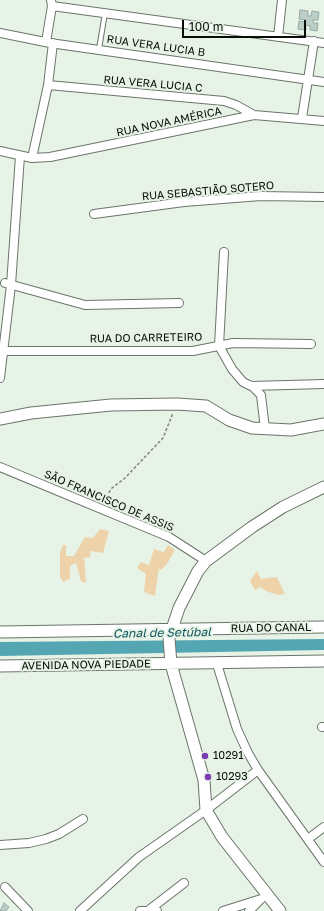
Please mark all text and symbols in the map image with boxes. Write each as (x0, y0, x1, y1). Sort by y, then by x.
scale bar (184, 12, 308, 38)
text: 100 m (189, 19, 223, 34)
street label: RUA VERA LUCIA B (106, 33, 206, 59)
street label: RUA VERA LUCIA C (103, 73, 203, 95)
street label: RUA NOVA AMÉRICA (115, 104, 223, 140)
street label: RUA SEBASTIÃO SOTERO (141, 179, 275, 203)
street label: RUA DO CARRETEIRO (89, 330, 203, 346)
street label: SÃO FRANCISCO DE ASSIS (42, 468, 176, 534)
street label: RUA DO CANAL (231, 621, 311, 635)
water label: Canal de Setúbal (113, 625, 211, 641)
street label: AVENIDA NOVA PIEDADE (21, 657, 151, 673)
place label: 10291 (213, 749, 244, 763)
marker: 10291 (200, 751, 210, 761)
place label: 10293 (216, 770, 248, 784)
marker: 10293 (203, 772, 213, 782)

